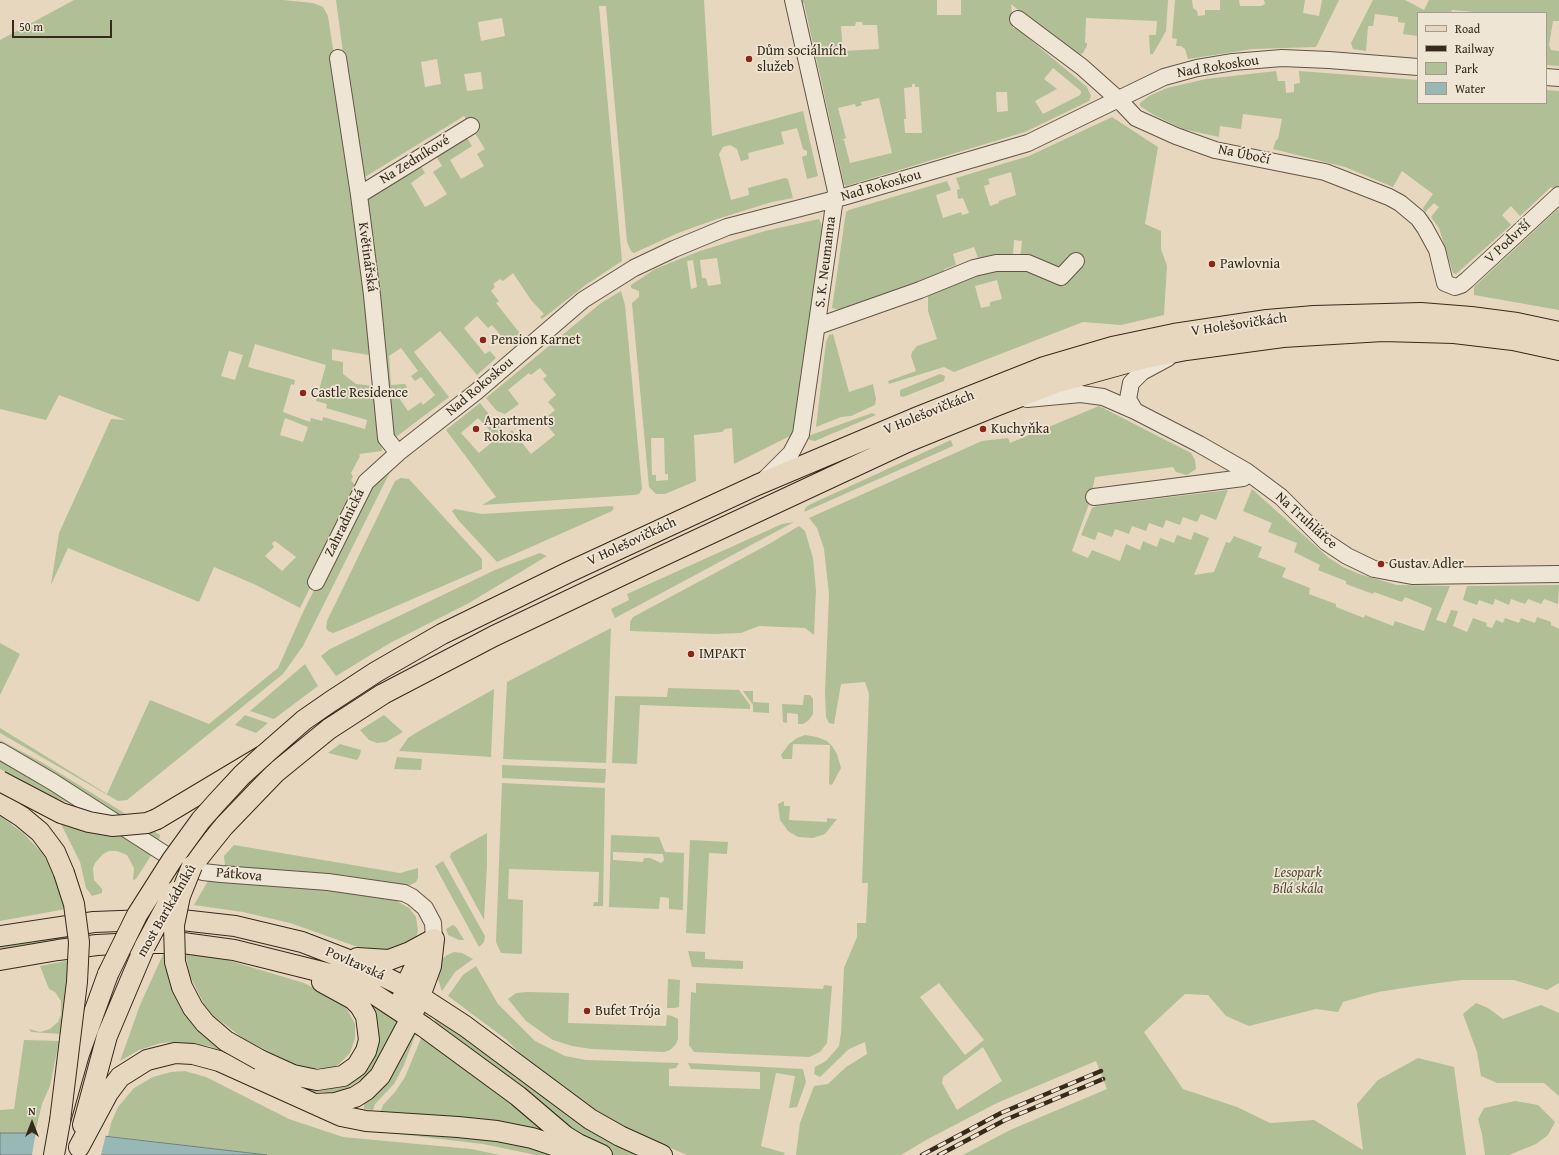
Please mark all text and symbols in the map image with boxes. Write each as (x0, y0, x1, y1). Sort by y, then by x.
scale bar (14, 12, 114, 38)
legend (1417, 12, 1547, 104)
text: 50 m (19, 18, 43, 35)
text: Road (1455, 20, 1480, 37)
text: Railway (1455, 40, 1494, 57)
place label: Dům sociálních služeb (757, 43, 847, 76)
street label: Nad Rokoskou (1176, 52, 1260, 82)
marker: Dům sociálních služeb (744, 54, 754, 64)
text: Park (1455, 60, 1478, 77)
text: Water (1455, 80, 1485, 97)
street label: Na Zedníkové (377, 132, 453, 188)
street label: Na Úbočí (1217, 141, 1271, 169)
street label: Nad Rokoskou (839, 167, 923, 205)
street label: S. K. Neumanna (812, 215, 840, 309)
street label: V Podvrší (1482, 217, 1534, 267)
street label: Květinářská (354, 221, 380, 293)
place label: Pawlovnia (1220, 256, 1280, 272)
marker: Pawlovnia (1207, 259, 1217, 269)
street label: V Holešovičkách (1190, 310, 1288, 340)
place label: Pension Karnet (491, 332, 581, 348)
marker: Pension Karnet (478, 335, 488, 345)
street label: Nad Rokoskou (443, 354, 517, 420)
place label: Castle Residence (311, 385, 408, 401)
street label: V Holešovičkách (881, 387, 977, 439)
marker: Castle Residence (298, 388, 308, 398)
place label: Apartments Rokoska (484, 413, 554, 446)
place label: Kuchyňka (991, 421, 1049, 437)
marker: Apartments Rokoska (471, 424, 481, 434)
marker: Kuchyňka (978, 424, 988, 434)
street label: Zahradnická (321, 486, 369, 560)
street label: Na Truhlářce (1272, 489, 1340, 553)
street label: V Holešovičkách (585, 514, 679, 570)
place label: Gustav Adler (1389, 556, 1464, 572)
marker: Gustav Adler (1376, 559, 1386, 569)
place label: IMPAKT (699, 646, 746, 662)
marker: IMPAKT (686, 649, 696, 659)
street label: most Barikádníků (134, 862, 200, 960)
street label: Pátkova (215, 865, 263, 885)
park label: Lesopark Bílá skála (1272, 865, 1324, 898)
street label: Povltavská (323, 944, 387, 984)
place label: Bufet Trója (595, 1003, 661, 1019)
marker: Bufet Trója (582, 1006, 592, 1016)
north arrow (12, 1103, 52, 1143)
text: N (28, 1103, 36, 1119)

